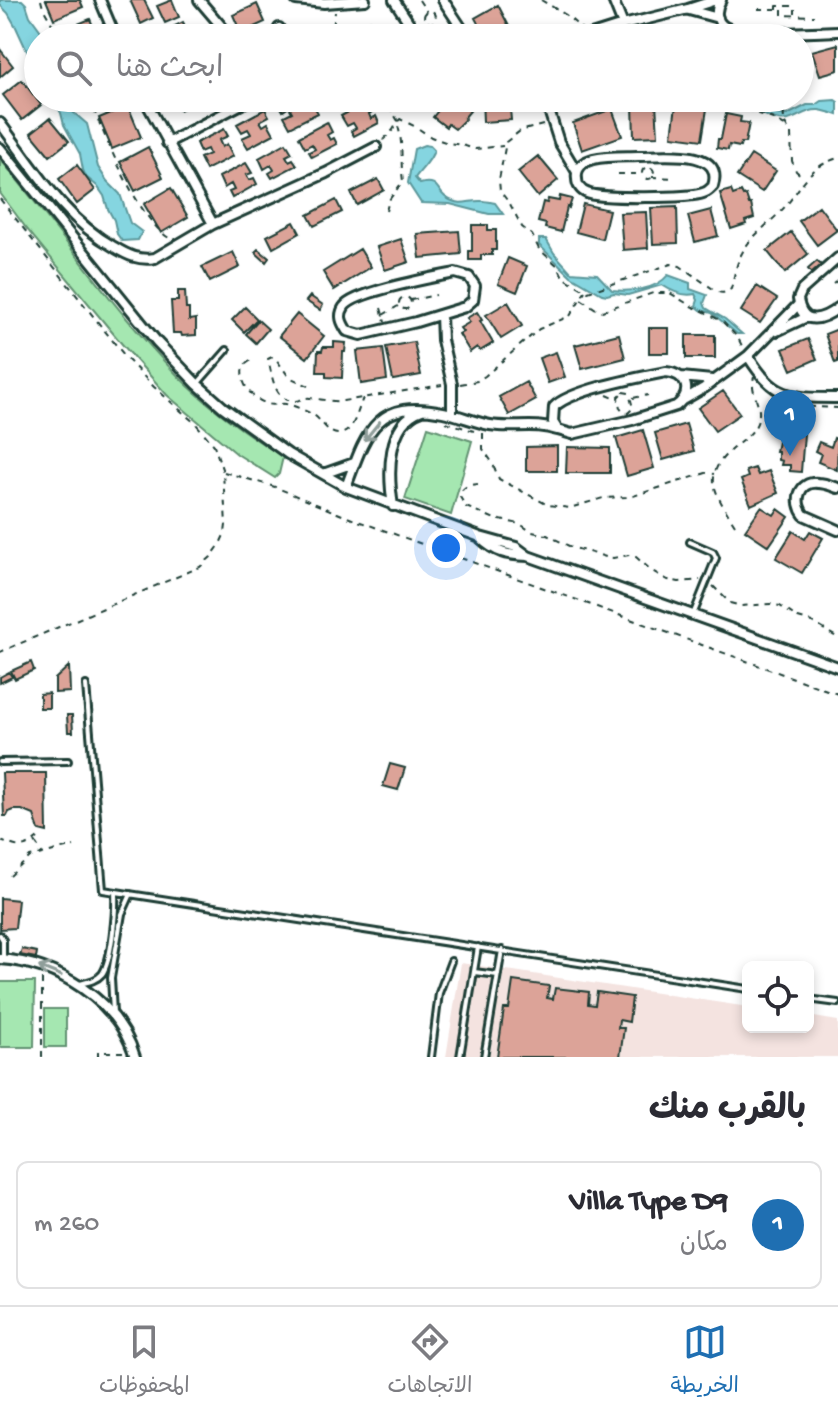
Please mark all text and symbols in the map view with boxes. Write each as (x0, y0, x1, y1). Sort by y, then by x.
search box (24, 24, 814, 112)
icon: search (52, 46, 96, 90)
text: ابحث هنا (116, 53, 223, 88)
pin: 1 (764, 390, 816, 456)
one-way arrow (363, 420, 381, 440)
your location (426, 528, 466, 568)
map controls (742, 961, 814, 1033)
button: locate (742, 961, 814, 1033)
one-way arrow (38, 963, 63, 978)
text: بالقرب منك (649, 1092, 806, 1132)
text: Villa Type D9 (570, 1186, 728, 1221)
text: 260 m (34, 1210, 99, 1241)
text: 1 (773, 1210, 783, 1241)
text: مكان (680, 1230, 728, 1261)
tab: المحفوظات (99, 1320, 190, 1404)
tab: الاتجاهات (387, 1320, 472, 1404)
tab: الخريطة (670, 1320, 739, 1404)

